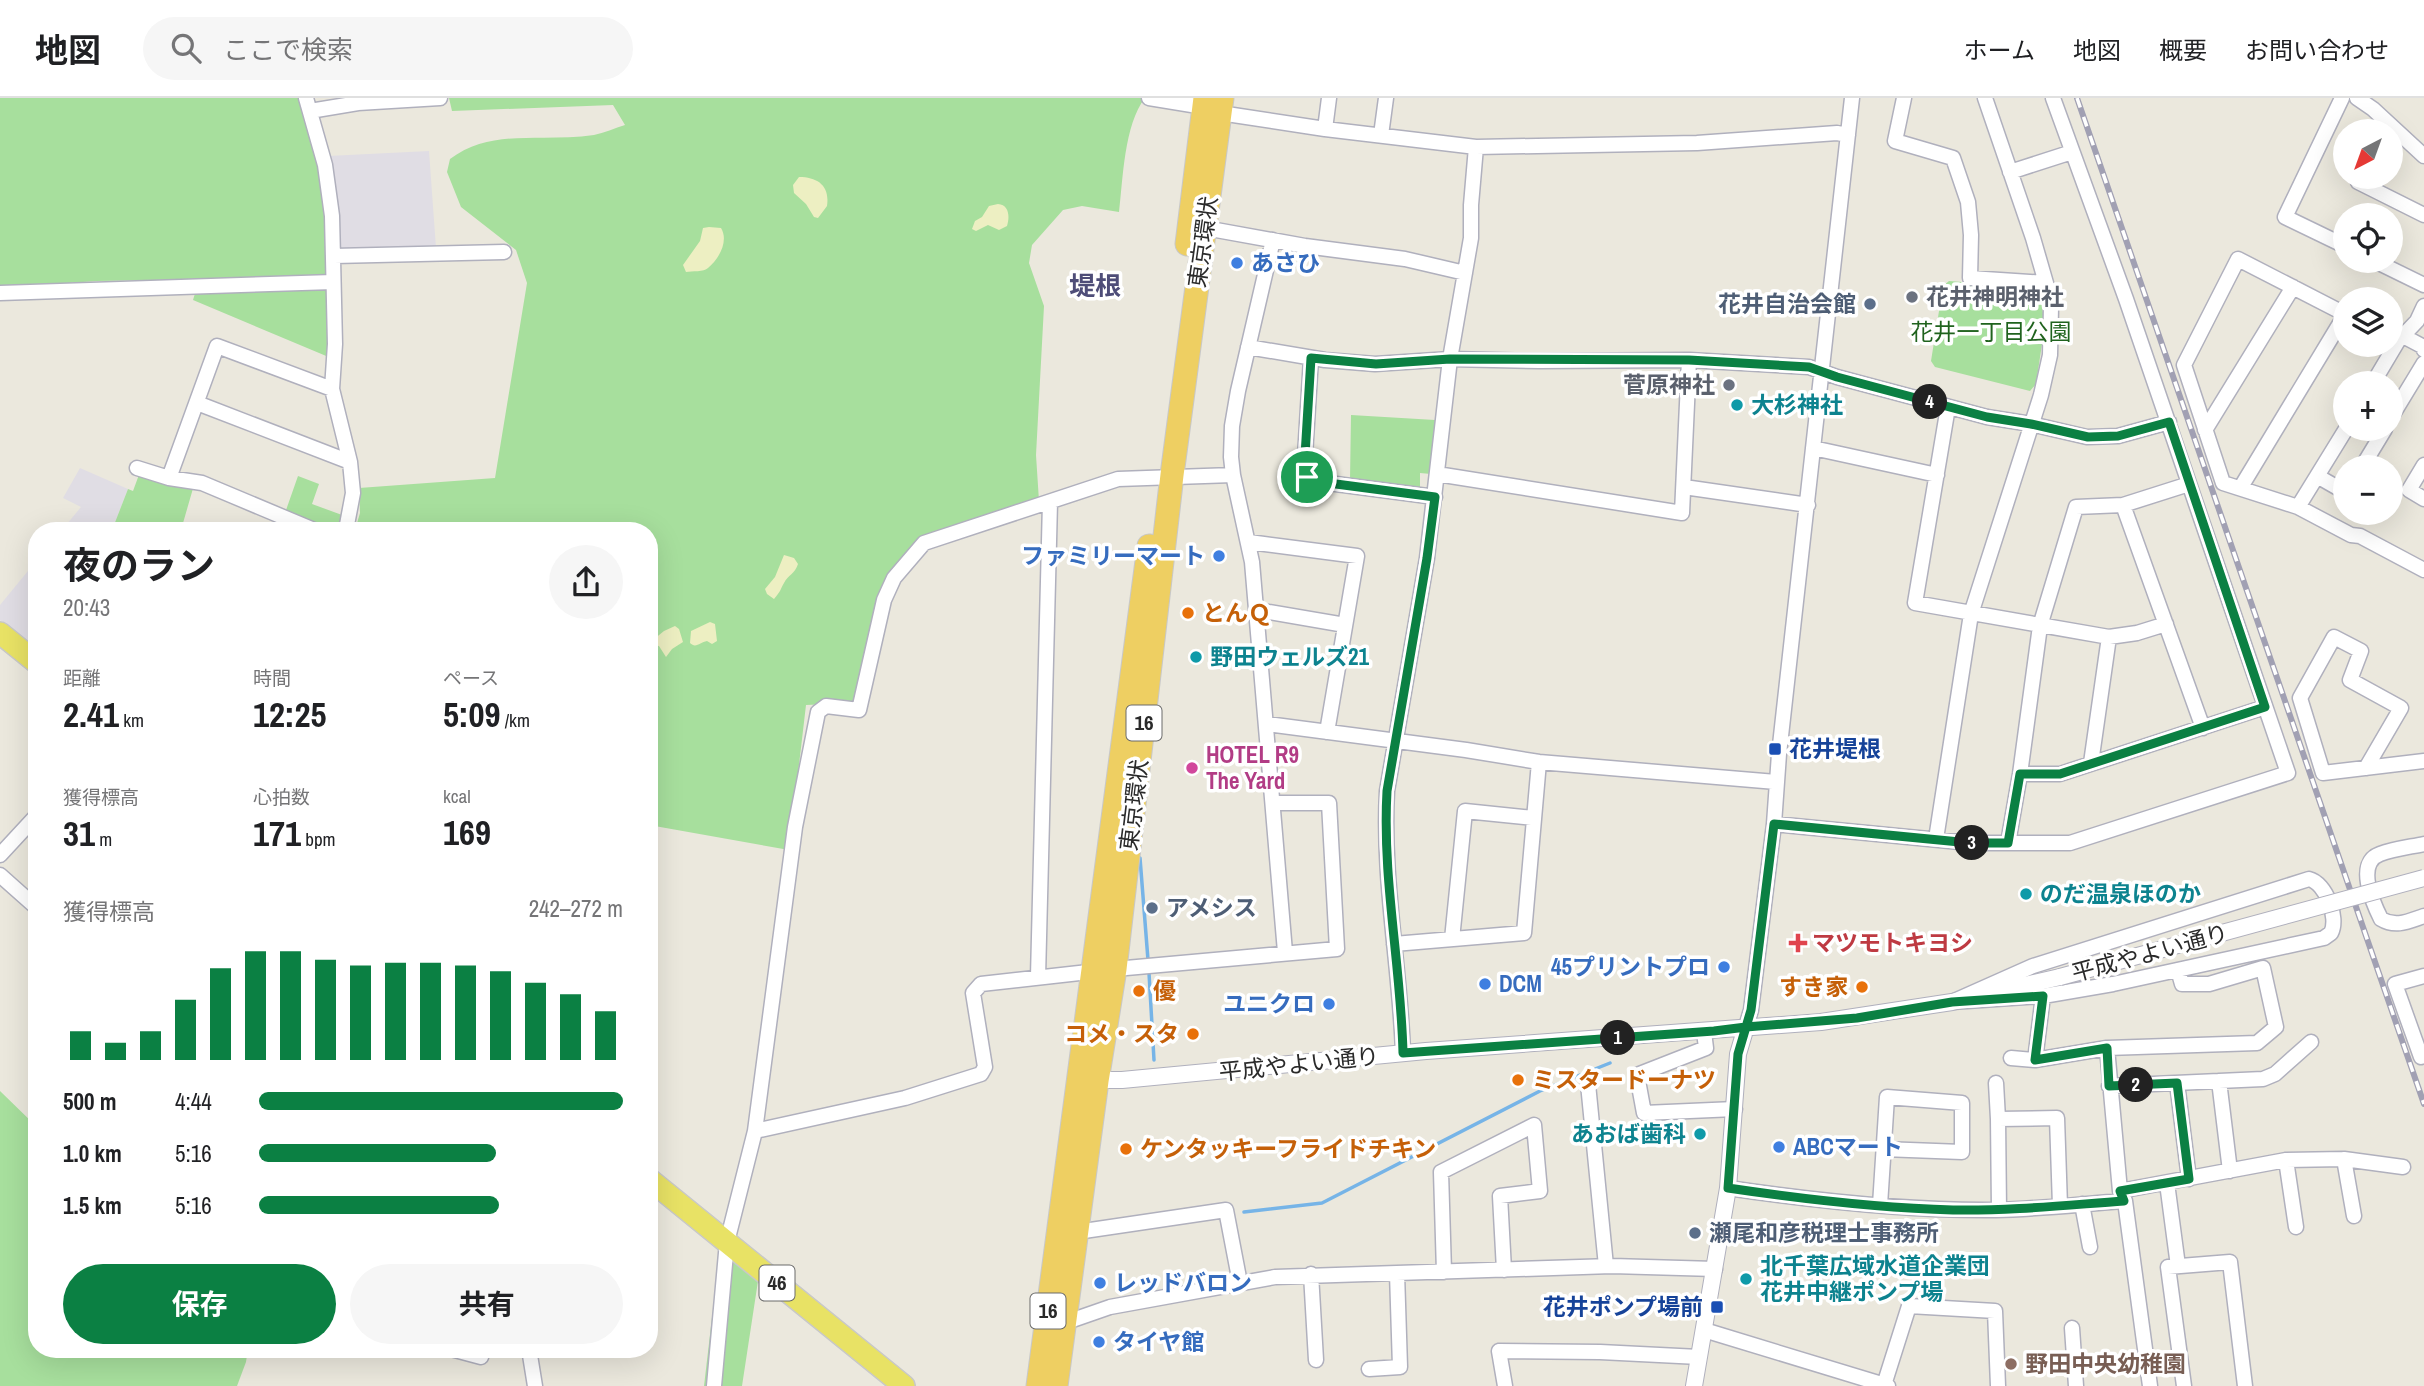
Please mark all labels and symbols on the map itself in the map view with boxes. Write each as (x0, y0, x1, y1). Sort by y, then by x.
north arrow (2333, 119, 2403, 189)
street label: 東京環状 (1181, 194, 1224, 290)
place label: あさひ (1251, 247, 1320, 278)
marker: あさひ (1229, 255, 1245, 271)
district label: 堤根 (1069, 268, 1121, 303)
place label: 花井神明神社 (1926, 281, 2064, 312)
place label: 花井自治会館 (1718, 288, 1856, 319)
marker: 花井神明神社 (1904, 289, 1920, 305)
marker: 花井自治会館 (1862, 296, 1878, 312)
park label: 花井一丁目公園 (1911, 316, 2072, 347)
place label: 菅原神社 (1623, 369, 1715, 400)
marker: 菅原神社 (1721, 377, 1737, 393)
pin: 4 (1912, 384, 1948, 420)
place label: 大杉神社 (1751, 389, 1843, 420)
marker: 大杉神社 (1729, 397, 1745, 413)
pin (1277, 447, 1337, 507)
place label: ファミリーマート (1021, 540, 1205, 571)
marker: ファミリーマート (1211, 548, 1227, 564)
place label: とんＱ (1202, 597, 1271, 628)
marker: とんＱ (1180, 605, 1196, 621)
place label: 野田ウェルズ21 (1210, 641, 1369, 672)
marker: 野田ウェルズ21 (1188, 649, 1204, 665)
road number: 16 (1126, 706, 1162, 740)
place label: 花井堤根 (1789, 733, 1881, 764)
place label: HOTEL R9 The Yard (1206, 739, 1299, 796)
marker: 花井堤根 (1767, 741, 1783, 757)
street label: 東京環状 (1113, 757, 1154, 852)
marker: HOTEL R9 The Yard (1184, 760, 1200, 776)
pin: 3 (1954, 826, 1990, 860)
place label: のだ温泉ほのか (2040, 878, 2201, 909)
marker: のだ温泉ほのか (2018, 886, 2034, 902)
place label: アメシス (1166, 892, 1257, 923)
marker: アメシス (1144, 900, 1160, 916)
street label: 平成やよい通り (2068, 917, 2232, 988)
place label: マツモトキヨシ (1812, 927, 1973, 958)
marker: マツモトキヨシ (1790, 935, 1806, 951)
place label: 45プリントプロ (1551, 951, 1710, 982)
marker: 45プリントプロ (1716, 959, 1732, 975)
place label: DCM (1499, 968, 1542, 999)
place label: すき家 (1779, 971, 1848, 1002)
place label: 優 (1153, 975, 1176, 1006)
marker: DCM (1477, 976, 1493, 992)
marker: すき家 (1854, 979, 1870, 995)
marker: 優 (1131, 983, 1147, 999)
place label: ユニクロ (1223, 988, 1315, 1019)
marker: ユニクロ (1321, 996, 1337, 1012)
place label: コメ・スタ (1064, 1018, 1179, 1049)
pin: 1 (1600, 1020, 1636, 1056)
marker: コメ・スタ (1185, 1026, 1201, 1042)
street label: 平成やよい通り (1217, 1040, 1381, 1087)
place label: ミスタードーナツ (1532, 1064, 1716, 1095)
pin: 2 (2118, 1068, 2154, 1102)
marker: ミスタードーナツ (1510, 1072, 1526, 1088)
place label: あおば歯科 (1571, 1118, 1686, 1149)
marker: あおば歯科 (1692, 1126, 1708, 1142)
place label: ABCマート (1793, 1131, 1903, 1162)
place label: ケンタッキーフライドチキン (1140, 1133, 1436, 1164)
marker: ABCマート (1771, 1139, 1787, 1155)
marker: ケンタッキーフライドチキン (1118, 1141, 1134, 1157)
place label: 瀬尾和彦税理士事務所 (1709, 1217, 1939, 1248)
marker: 瀬尾和彦税理士事務所 (1687, 1225, 1703, 1241)
place label: 北千葉広域水道企業団 花井中継ポンプ場 (1760, 1250, 1990, 1307)
road number: 46 (760, 1266, 794, 1300)
place label: レッドバロン (1114, 1267, 1252, 1298)
marker: 北千葉広域水道企業団 花井中継ポンプ場 (1738, 1271, 1754, 1287)
marker: レッドバロン (1092, 1275, 1108, 1291)
place label: 花井ポンプ場前 (1543, 1291, 1703, 1322)
road number: 16 (1030, 1294, 1066, 1328)
marker: 花井ポンプ場前 (1709, 1299, 1725, 1315)
place label: タイヤ館 (1113, 1326, 1204, 1357)
marker: タイヤ館 (1091, 1334, 1107, 1350)
place label: 野田中央幼稚園 (2025, 1348, 2186, 1379)
marker: 野田中央幼稚園 (2003, 1356, 2019, 1372)

